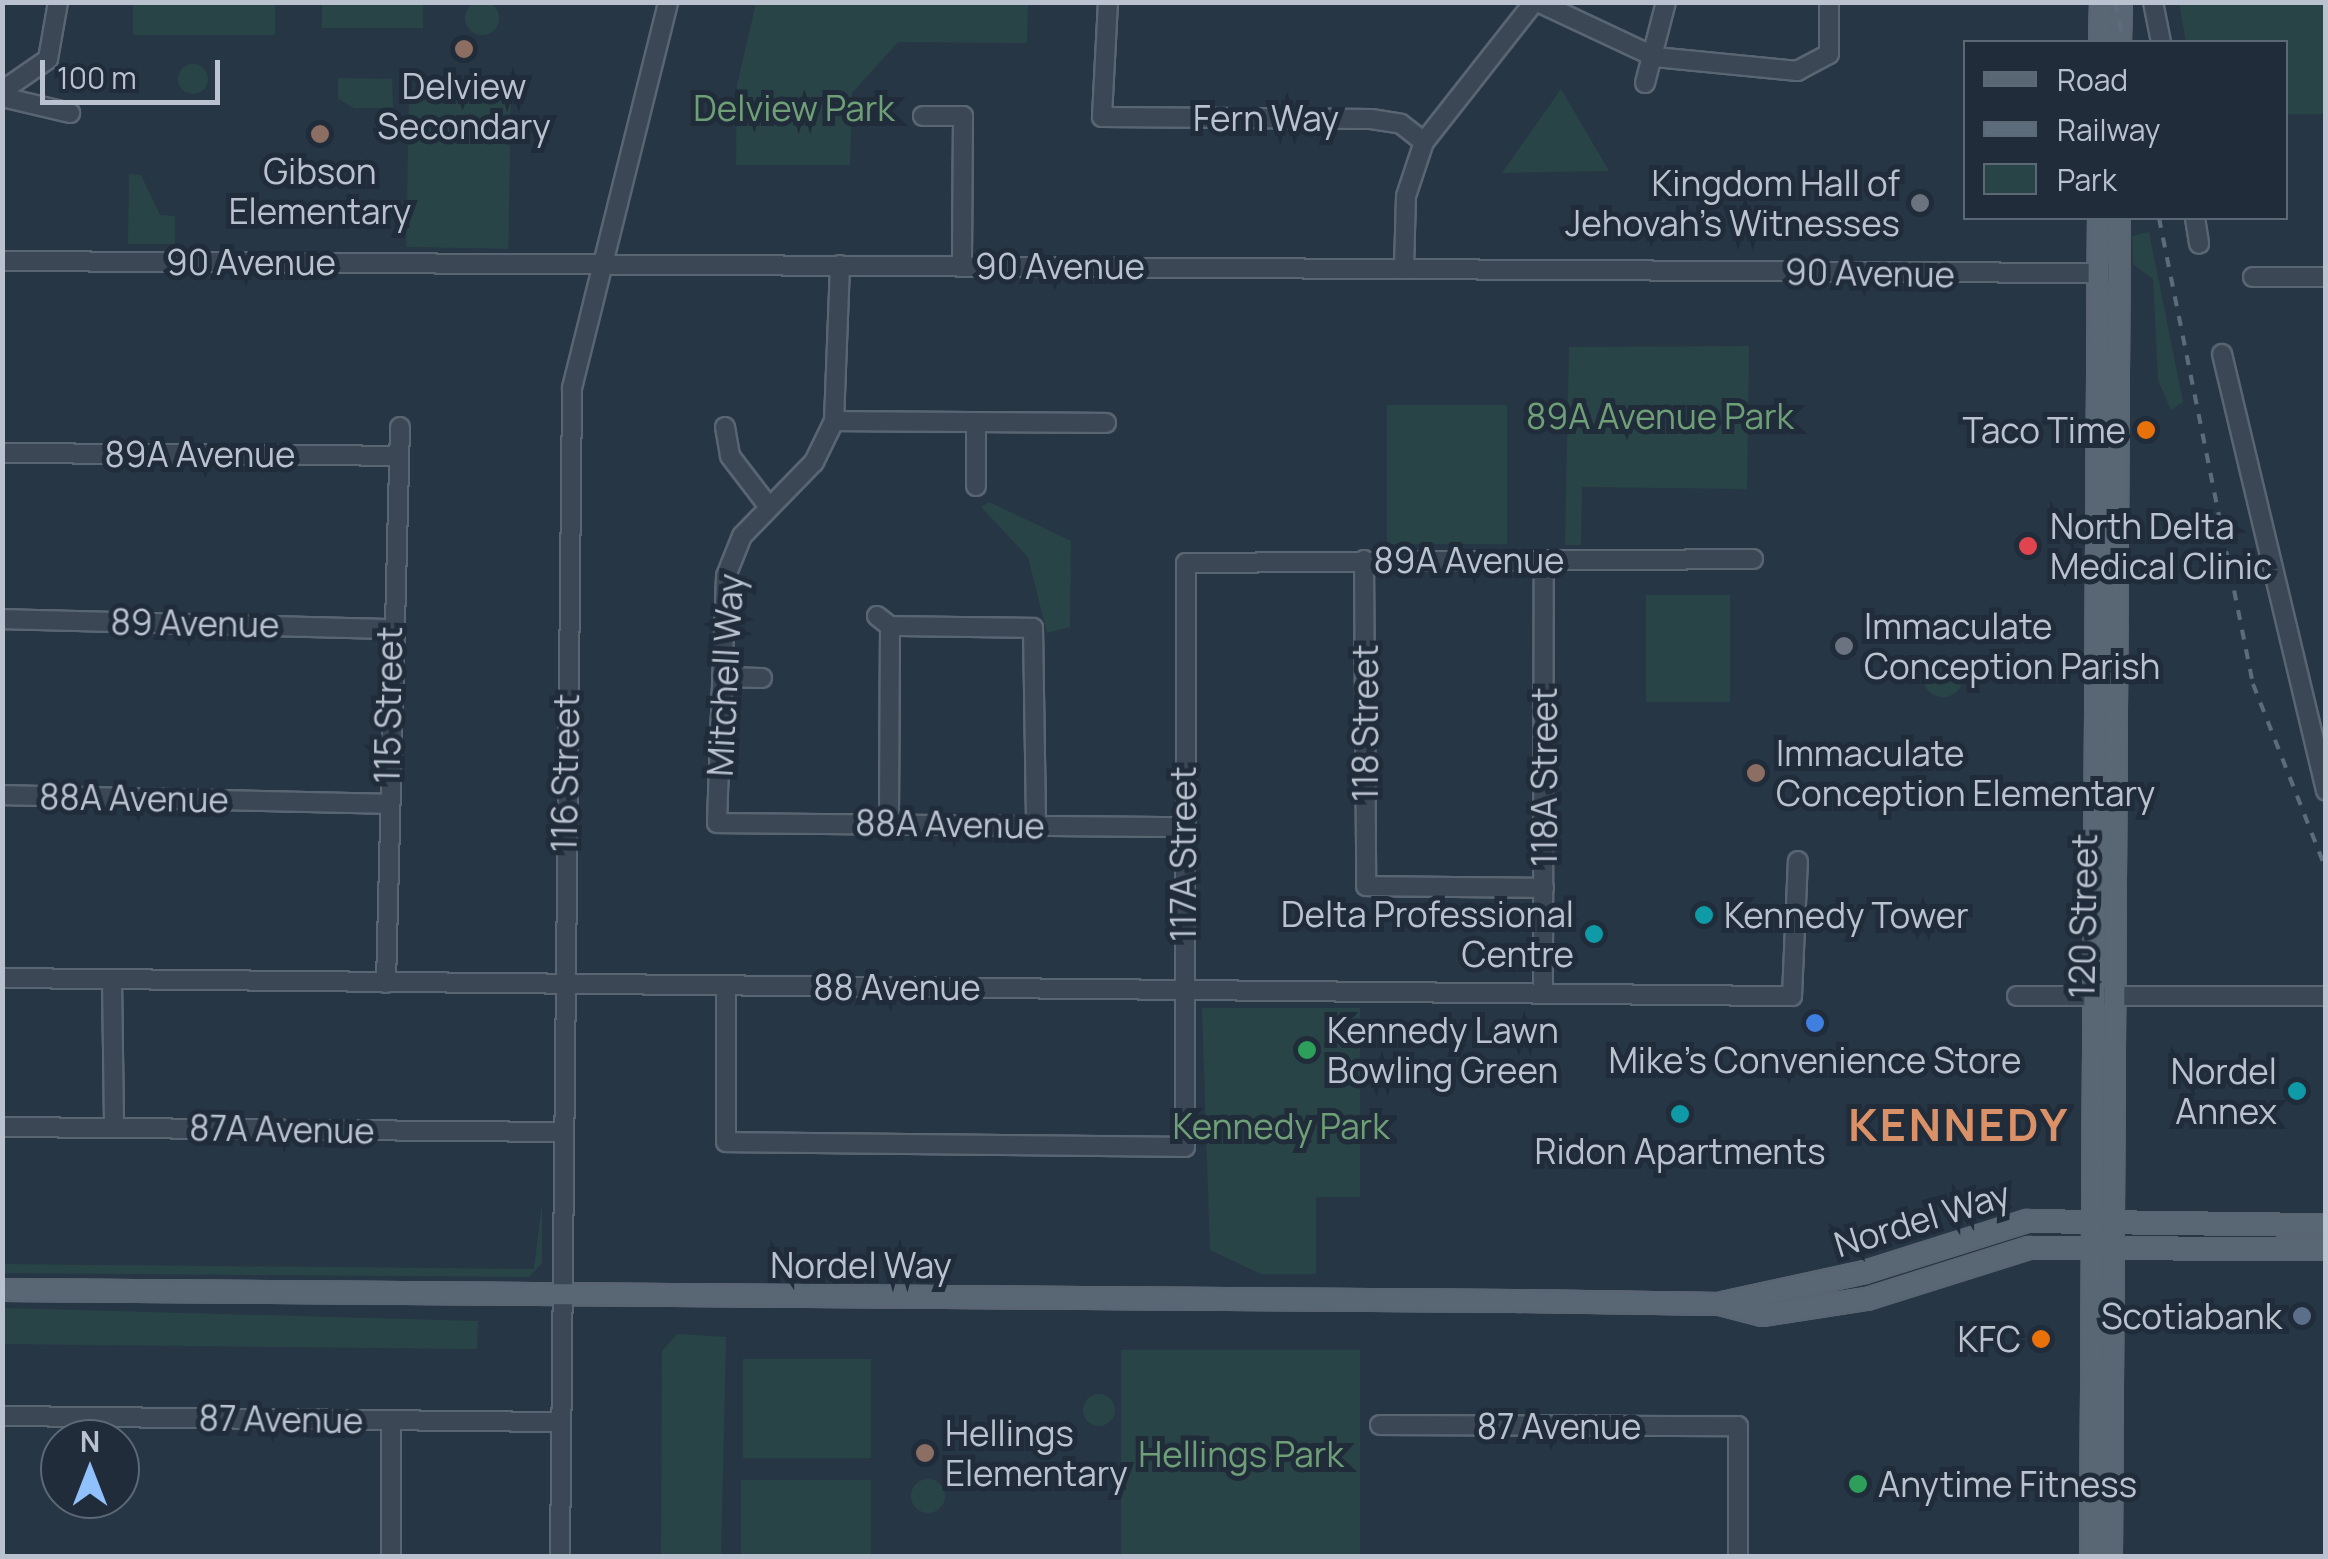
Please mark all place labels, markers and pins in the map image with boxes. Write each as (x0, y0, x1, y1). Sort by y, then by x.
marker: Delview Secondary (453, 38, 475, 60)
place label: Delview Secondary (377, 65, 551, 147)
marker: Gibson Elementary (309, 123, 331, 145)
place label: Gibson Elementary (229, 150, 411, 232)
place label: Kingdom Hall of Jehovah's Witnesses (1565, 162, 1900, 244)
marker: Kingdom Hall of Jehovah's Witnesses (1909, 192, 1931, 214)
place label: Taco Time (1963, 409, 2126, 451)
marker: Taco Time (2135, 419, 2157, 441)
place label: North Delta Medical Clinic (2050, 505, 2272, 587)
marker: North Delta Medical Clinic (2015, 533, 2041, 559)
place label: Immaculate Conception Parish (1864, 605, 2160, 687)
marker: Immaculate Conception Parish (1833, 635, 1855, 657)
place label: Immaculate Conception Elementary (1776, 732, 2155, 814)
marker: Immaculate Conception Elementary (1745, 762, 1767, 784)
place label: Delta Professional Centre (1281, 893, 1574, 975)
place label: Kennedy Tower (1724, 894, 1969, 936)
marker: Kennedy Tower (1693, 904, 1715, 926)
marker: Delta Professional Centre (1583, 923, 1605, 945)
place label: Kennedy Lawn Bowling Green (1327, 1009, 1559, 1091)
marker: Mike's Convenience Store (1804, 1012, 1826, 1034)
marker: Kennedy Lawn Bowling Green (1296, 1039, 1318, 1061)
place label: Mike's Convenience Store (1609, 1039, 2021, 1081)
place label: Nordel Annex (2171, 1050, 2277, 1132)
marker: Nordel Annex (2286, 1080, 2308, 1102)
marker: Ridon Apartments (1669, 1103, 1691, 1125)
place label: Ridon Apartments (1534, 1130, 1826, 1172)
place label: Scotiabank (2101, 1295, 2282, 1337)
marker: Scotiabank (2291, 1305, 2313, 1327)
place label: KFC (1958, 1318, 2021, 1360)
marker: KFC (2030, 1328, 2052, 1350)
place label: Hellings Elementary (945, 1412, 1128, 1494)
marker: Hellings Elementary (914, 1442, 936, 1464)
place label: Anytime Fitness (1878, 1463, 2137, 1505)
marker: Anytime Fitness (1847, 1473, 1869, 1495)

